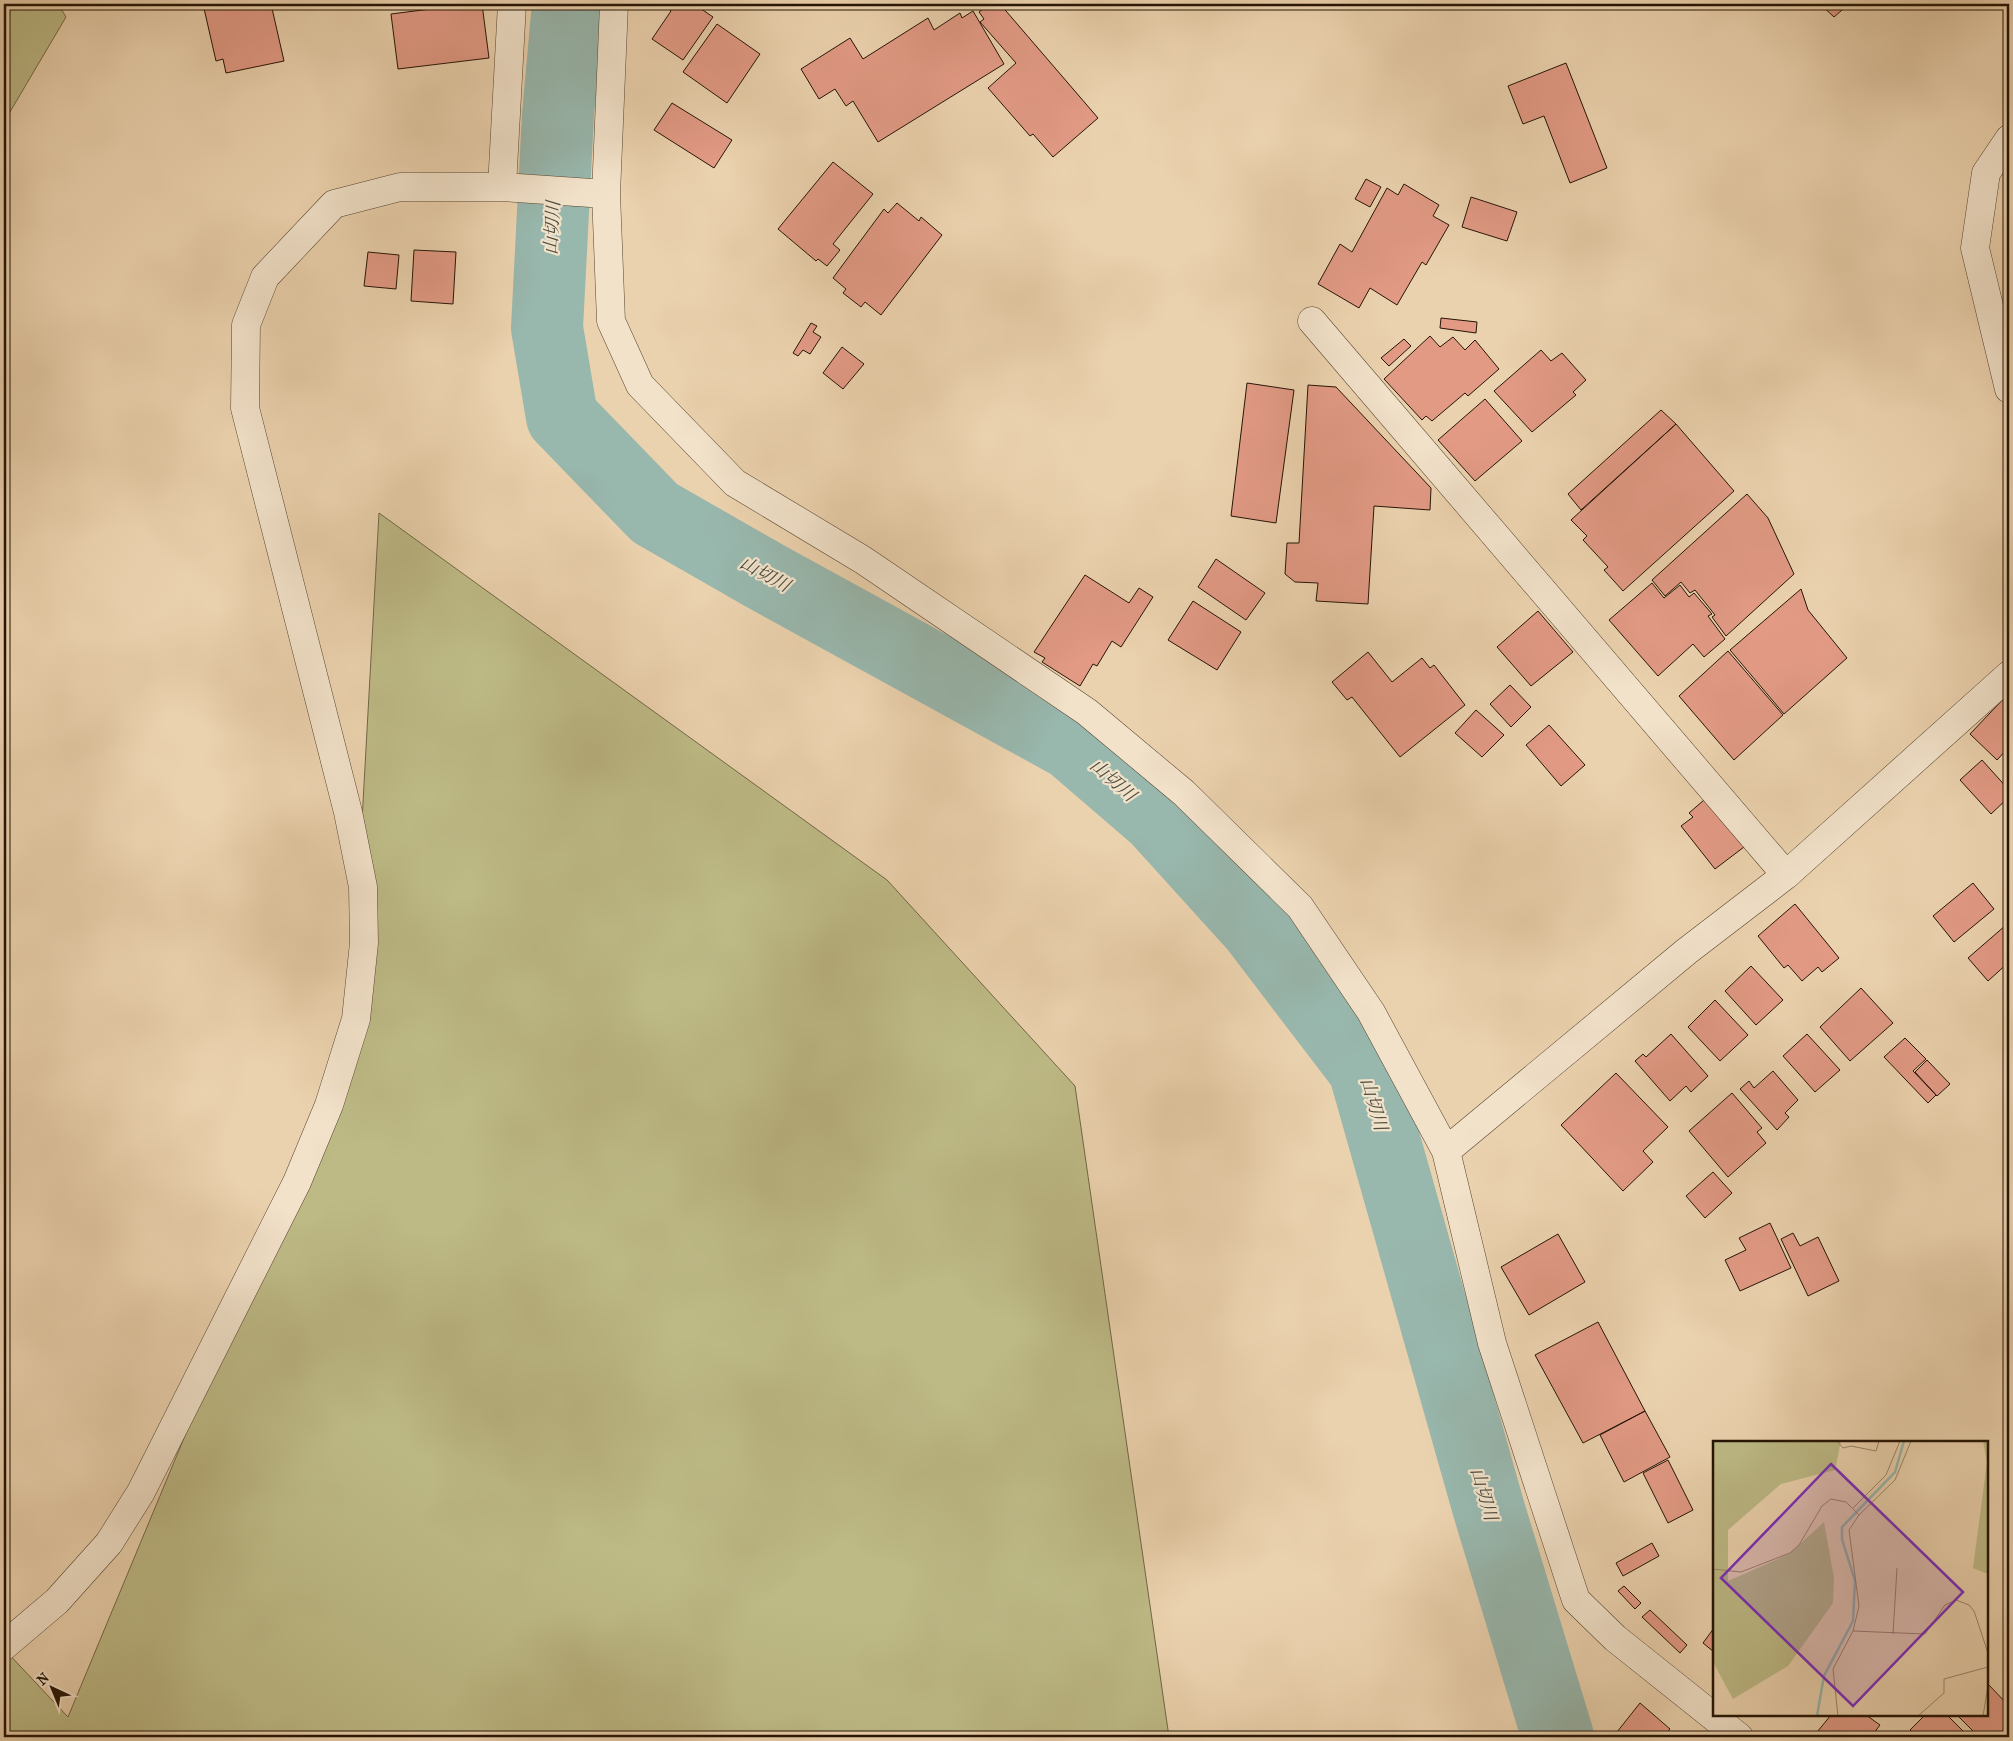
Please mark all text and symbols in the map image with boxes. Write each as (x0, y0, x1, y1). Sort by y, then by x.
water label: 山切川 (541, 199, 565, 256)
water label: 山切川 (736, 552, 795, 598)
water label: 山切川 (1085, 755, 1141, 807)
water label: 山切川 (1356, 1075, 1392, 1135)
inset map (1713, 1441, 1988, 1716)
water label: 山切川 (1466, 1465, 1502, 1525)
north arrow (28, 1664, 78, 1714)
text: N (34, 1669, 53, 1689)

